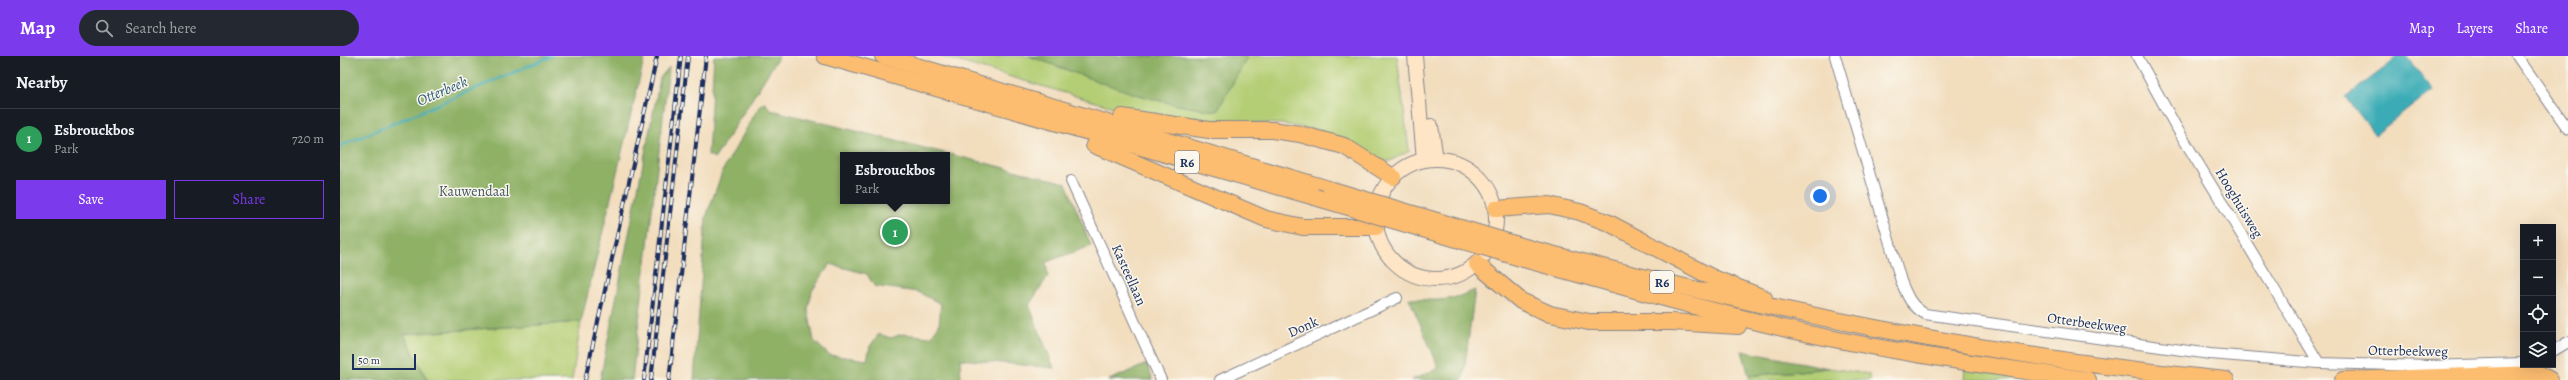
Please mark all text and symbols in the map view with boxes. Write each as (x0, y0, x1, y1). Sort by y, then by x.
search box (79, 10, 359, 46)
text: Map (20, 15, 55, 41)
icon: search (93, 17, 115, 39)
text: Search here (125, 18, 197, 38)
text: Map (2409, 19, 2435, 38)
text: Layers (2457, 19, 2493, 38)
text: Share (2515, 19, 2548, 38)
text: Nearby (16, 71, 67, 94)
water label: Otterbeek (414, 71, 471, 111)
text: Esbrouckbos (54, 120, 134, 140)
text: 1 (27, 130, 31, 147)
text: 720 m (292, 130, 324, 147)
text: Park (54, 140, 78, 157)
road number: R6 (1175, 151, 1199, 173)
popup (840, 152, 950, 204)
text: Esbrouckbos (855, 160, 935, 180)
street label: Hooghuisweg (2211, 164, 2267, 242)
button: Save (16, 180, 166, 219)
button: Share (174, 180, 324, 219)
text: Park (855, 180, 879, 197)
park label: Kauwendaal (439, 182, 510, 201)
your location (1810, 186, 1830, 206)
pin: 1 (882, 217, 908, 247)
map controls (2520, 224, 2556, 368)
button: + (2520, 224, 2556, 260)
street label: Kasteellaan (1107, 241, 1151, 309)
button: − (2520, 260, 2556, 296)
road number: R6 (1650, 271, 1674, 293)
button: locate (2520, 296, 2556, 332)
street label: Otterbeekweg (2046, 308, 2128, 338)
street label: Donk (1285, 312, 1321, 342)
button: layers (2520, 332, 2556, 368)
street label: Otterbeekweg (2368, 341, 2448, 361)
scale bar (352, 352, 416, 371)
text: 50 m (358, 353, 380, 368)

